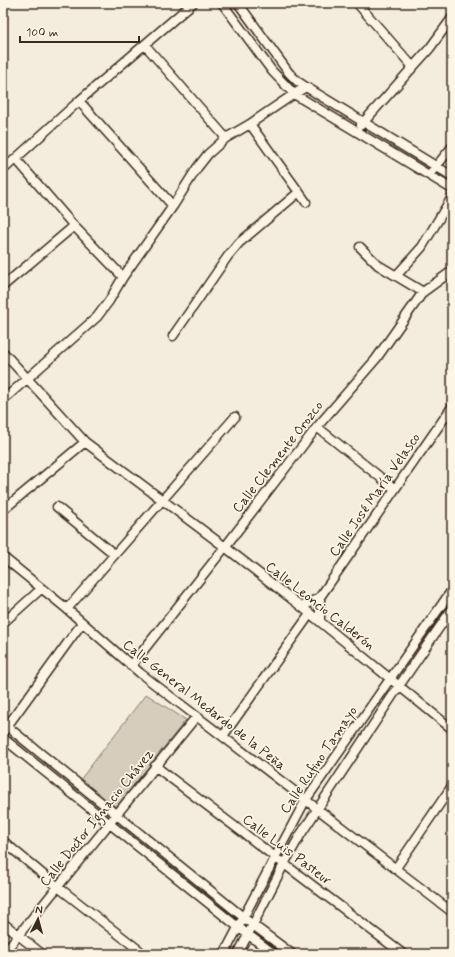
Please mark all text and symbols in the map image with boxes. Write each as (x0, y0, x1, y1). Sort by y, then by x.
scale bar (20, 18, 139, 44)
text: 100 m (26, 25, 58, 41)
street label: Calle Clemente Orozco (229, 397, 327, 517)
street label: Calle José María Velasco (325, 430, 425, 560)
street label: Calle Leoncio Calderón (262, 558, 378, 654)
street label: Calle General Medardo de la Peña (119, 636, 289, 774)
street label: Calle Rufino Tamayo (276, 703, 362, 817)
street label: Calle Doctor Ignacio Chávez (36, 745, 160, 892)
street label: Calle Luis Pasteur (239, 810, 335, 890)
north arrow (18, 899, 58, 939)
text: N (35, 903, 43, 917)

